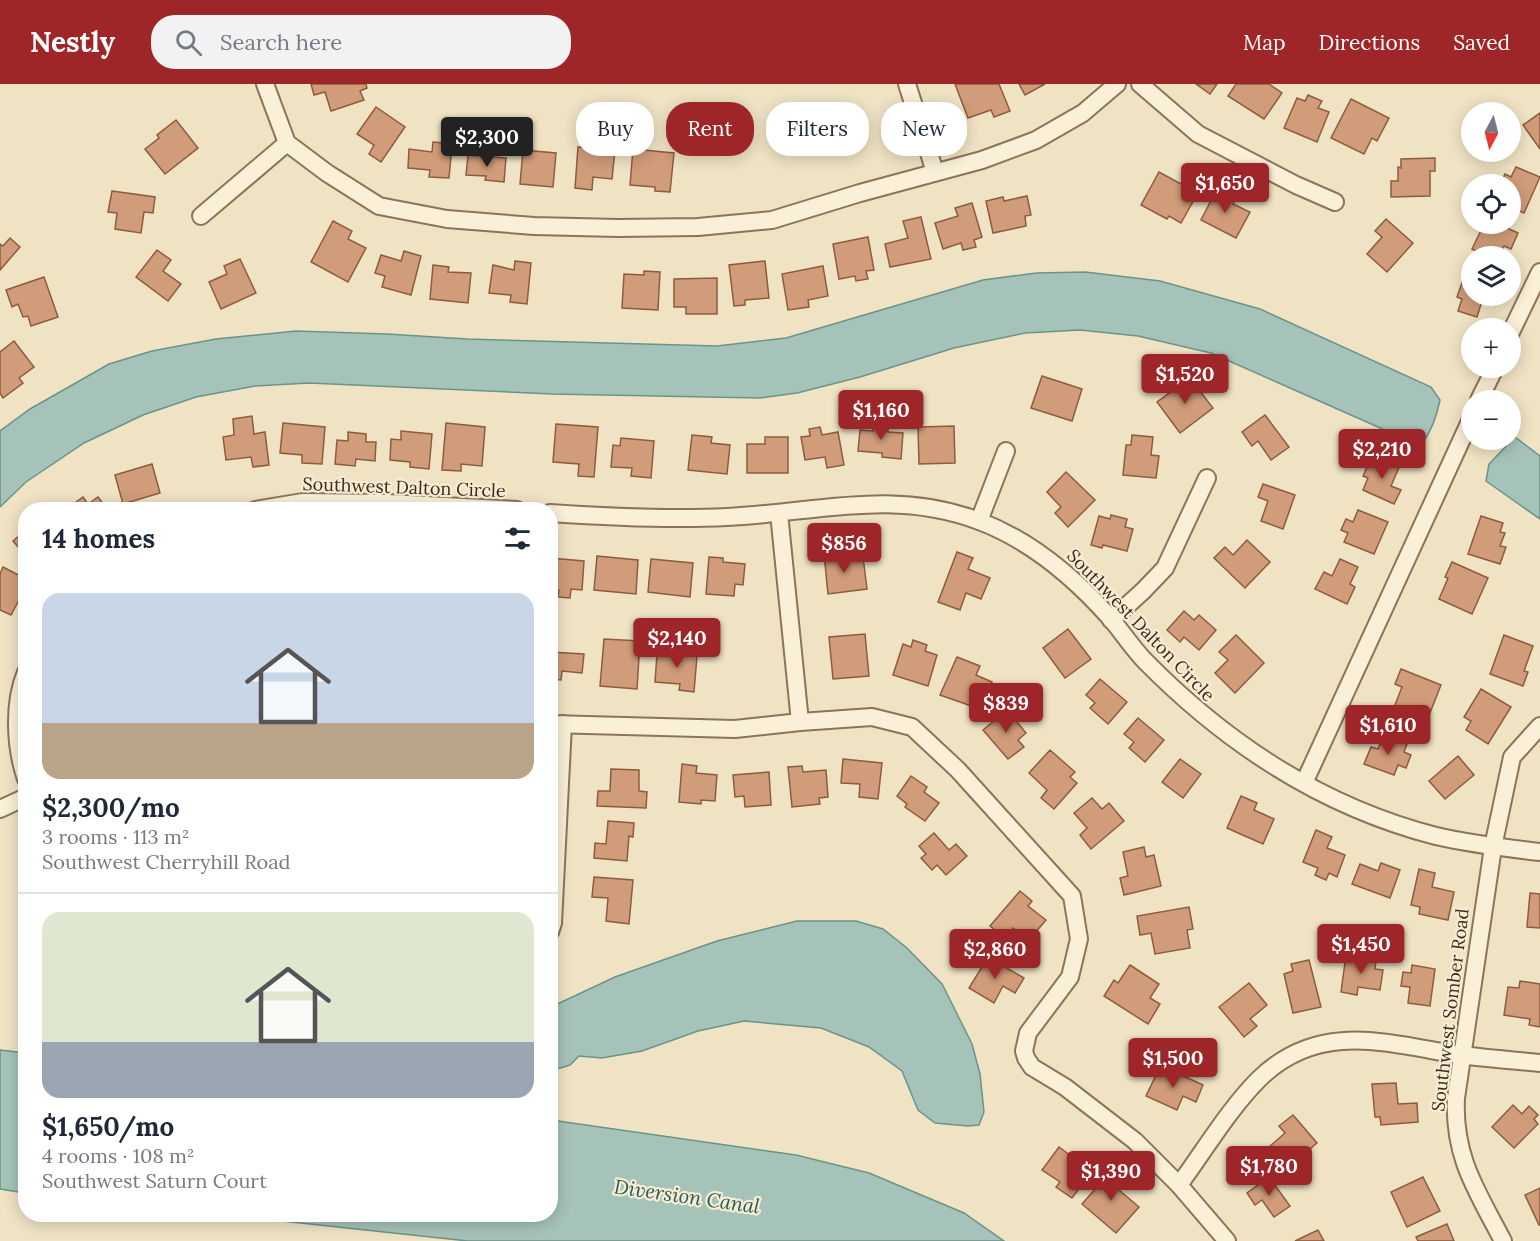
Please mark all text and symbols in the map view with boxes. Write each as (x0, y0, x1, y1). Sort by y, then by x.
search box (151, 15, 571, 69)
text: Nestly (30, 24, 115, 60)
icon: search (172, 26, 205, 59)
text: Search here (220, 28, 342, 56)
text: Map (1243, 29, 1286, 56)
text: Directions (1319, 29, 1420, 56)
text: Saved (1453, 29, 1510, 56)
chip: Buy (576, 102, 654, 156)
chip: Rent (666, 102, 754, 156)
chip: Filters (766, 102, 869, 156)
chip: New (881, 102, 967, 156)
north arrow (1461, 102, 1521, 162)
map controls (1461, 102, 1521, 450)
pin: $2,300 (438, 117, 536, 168)
text: $2,300 (455, 124, 519, 149)
pin: $1,650 (1176, 163, 1274, 214)
text: $1,650 (1195, 170, 1255, 195)
button: locate (1461, 174, 1521, 234)
button: layers (1461, 246, 1521, 306)
button: + (1461, 318, 1521, 378)
pin: $1,520 (1136, 354, 1234, 405)
text: $1,520 (1155, 361, 1215, 386)
pin: $1,160 (832, 390, 930, 441)
button: − (1461, 390, 1521, 450)
text: $1,160 (852, 397, 910, 422)
pin: $2,210 (1333, 429, 1431, 480)
text: $2,210 (1353, 436, 1411, 461)
street label: Southwest Dalton Circle (302, 472, 506, 502)
text: 14 homes (42, 522, 155, 555)
icon: filters (501, 522, 534, 555)
pin: $856 (808, 523, 880, 574)
text: $856 (821, 530, 867, 555)
street label: Southwest Dalton Circle (1062, 544, 1220, 706)
pin: $2,140 (628, 618, 726, 669)
text: $2,140 (647, 625, 707, 650)
icon: home (234, 632, 342, 740)
pin: $839 (970, 683, 1042, 734)
text: $839 (983, 690, 1029, 715)
pin: $1,610 (1339, 705, 1437, 756)
text: $1,610 (1359, 712, 1417, 737)
text: $2,300/mo (42, 791, 180, 824)
text: 3 rooms · 113 m² (42, 824, 190, 849)
text: Southwest Cherryhill Road (42, 849, 291, 874)
street label: Southwest Somber Road (1426, 907, 1474, 1113)
pin: $1,450 (1312, 924, 1410, 975)
pin: $2,860 (946, 929, 1044, 980)
text: $1,450 (1331, 931, 1391, 956)
text: $2,860 (963, 936, 1027, 961)
icon: home (234, 951, 342, 1059)
pin: $1,500 (1124, 1038, 1222, 1089)
text: $1,500 (1142, 1045, 1204, 1070)
text: $1,650/mo (42, 1110, 174, 1143)
text: 4 rooms · 108 m² (42, 1143, 194, 1168)
pin: $1,780 (1220, 1146, 1318, 1197)
pin: $1,390 (1062, 1151, 1160, 1202)
text: $1,780 (1240, 1153, 1298, 1178)
text: $1,390 (1081, 1158, 1141, 1183)
text: Southwest Saturn Court (42, 1168, 267, 1193)
water label: Diversion Canal (612, 1173, 762, 1219)

